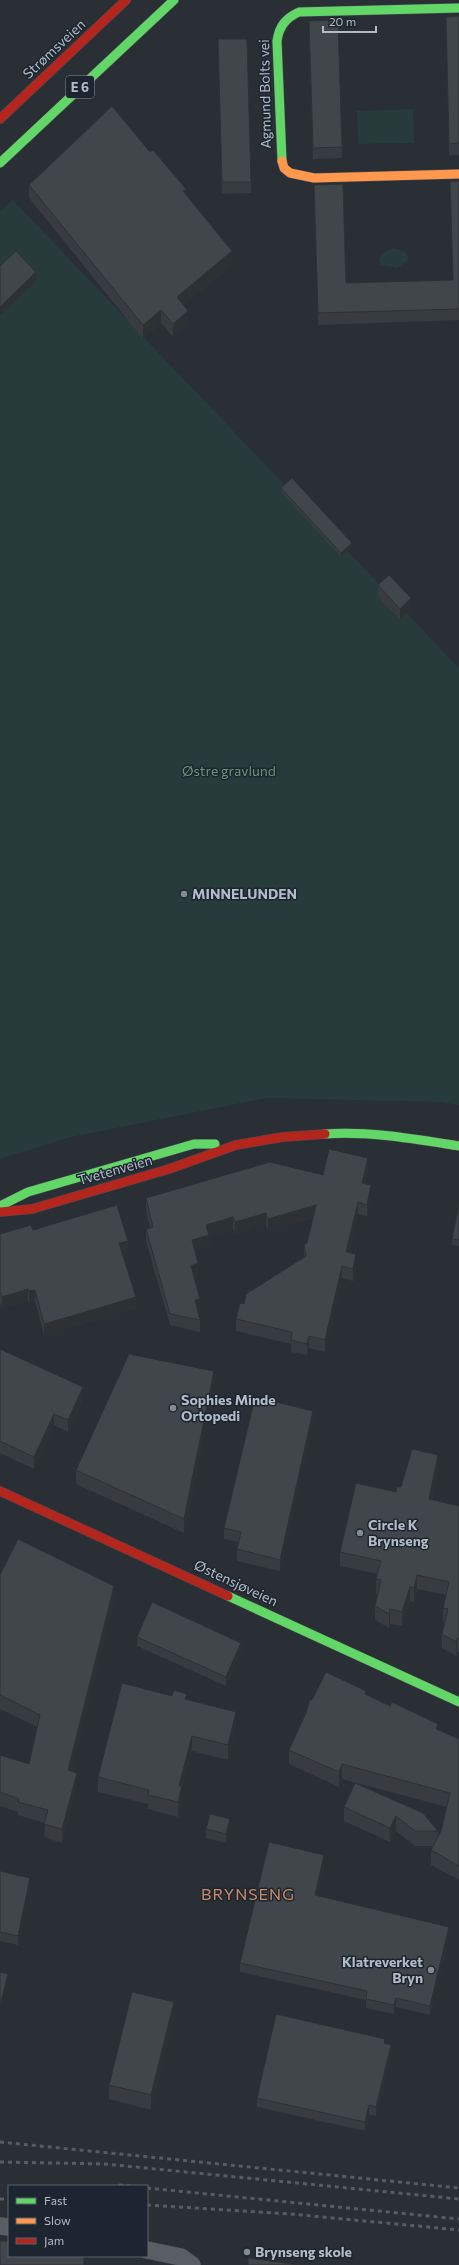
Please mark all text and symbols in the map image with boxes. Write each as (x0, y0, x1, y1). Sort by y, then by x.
scale bar (323, 8, 376, 34)
text: 20 m (329, 14, 356, 28)
street label: Strømsveien (19, 15, 88, 82)
street label: Agmund Bolts vei (255, 39, 274, 149)
road number: E 6 (66, 76, 94, 98)
park label: Østre gravlund (182, 762, 276, 779)
place label: MINNELUNDEN (192, 885, 297, 902)
marker: MINNELUNDEN (179, 889, 189, 899)
street label: Tvetenveien (76, 1151, 154, 1188)
place label: Sophies Minde Ortopedi (181, 1391, 276, 1424)
marker: Sophies Minde Ortopedi (168, 1403, 178, 1413)
place label: Circle K Brynseng (368, 1516, 429, 1549)
marker: Circle K Brynseng (355, 1528, 365, 1538)
street label: Østensjøveien (192, 1556, 281, 1609)
district label: BRYNSENG (201, 1884, 295, 1903)
place label: Klatreverket Bryn (342, 1953, 423, 1986)
marker: Klatreverket Bryn (426, 1965, 436, 1975)
legend (8, 2185, 148, 2257)
text: Fast (44, 2193, 67, 2207)
text: Slow (44, 2213, 71, 2227)
text: Jam (44, 2233, 64, 2248)
place label: Brynseng skole (255, 2243, 352, 2260)
marker: Brynseng skole (242, 2247, 252, 2257)

